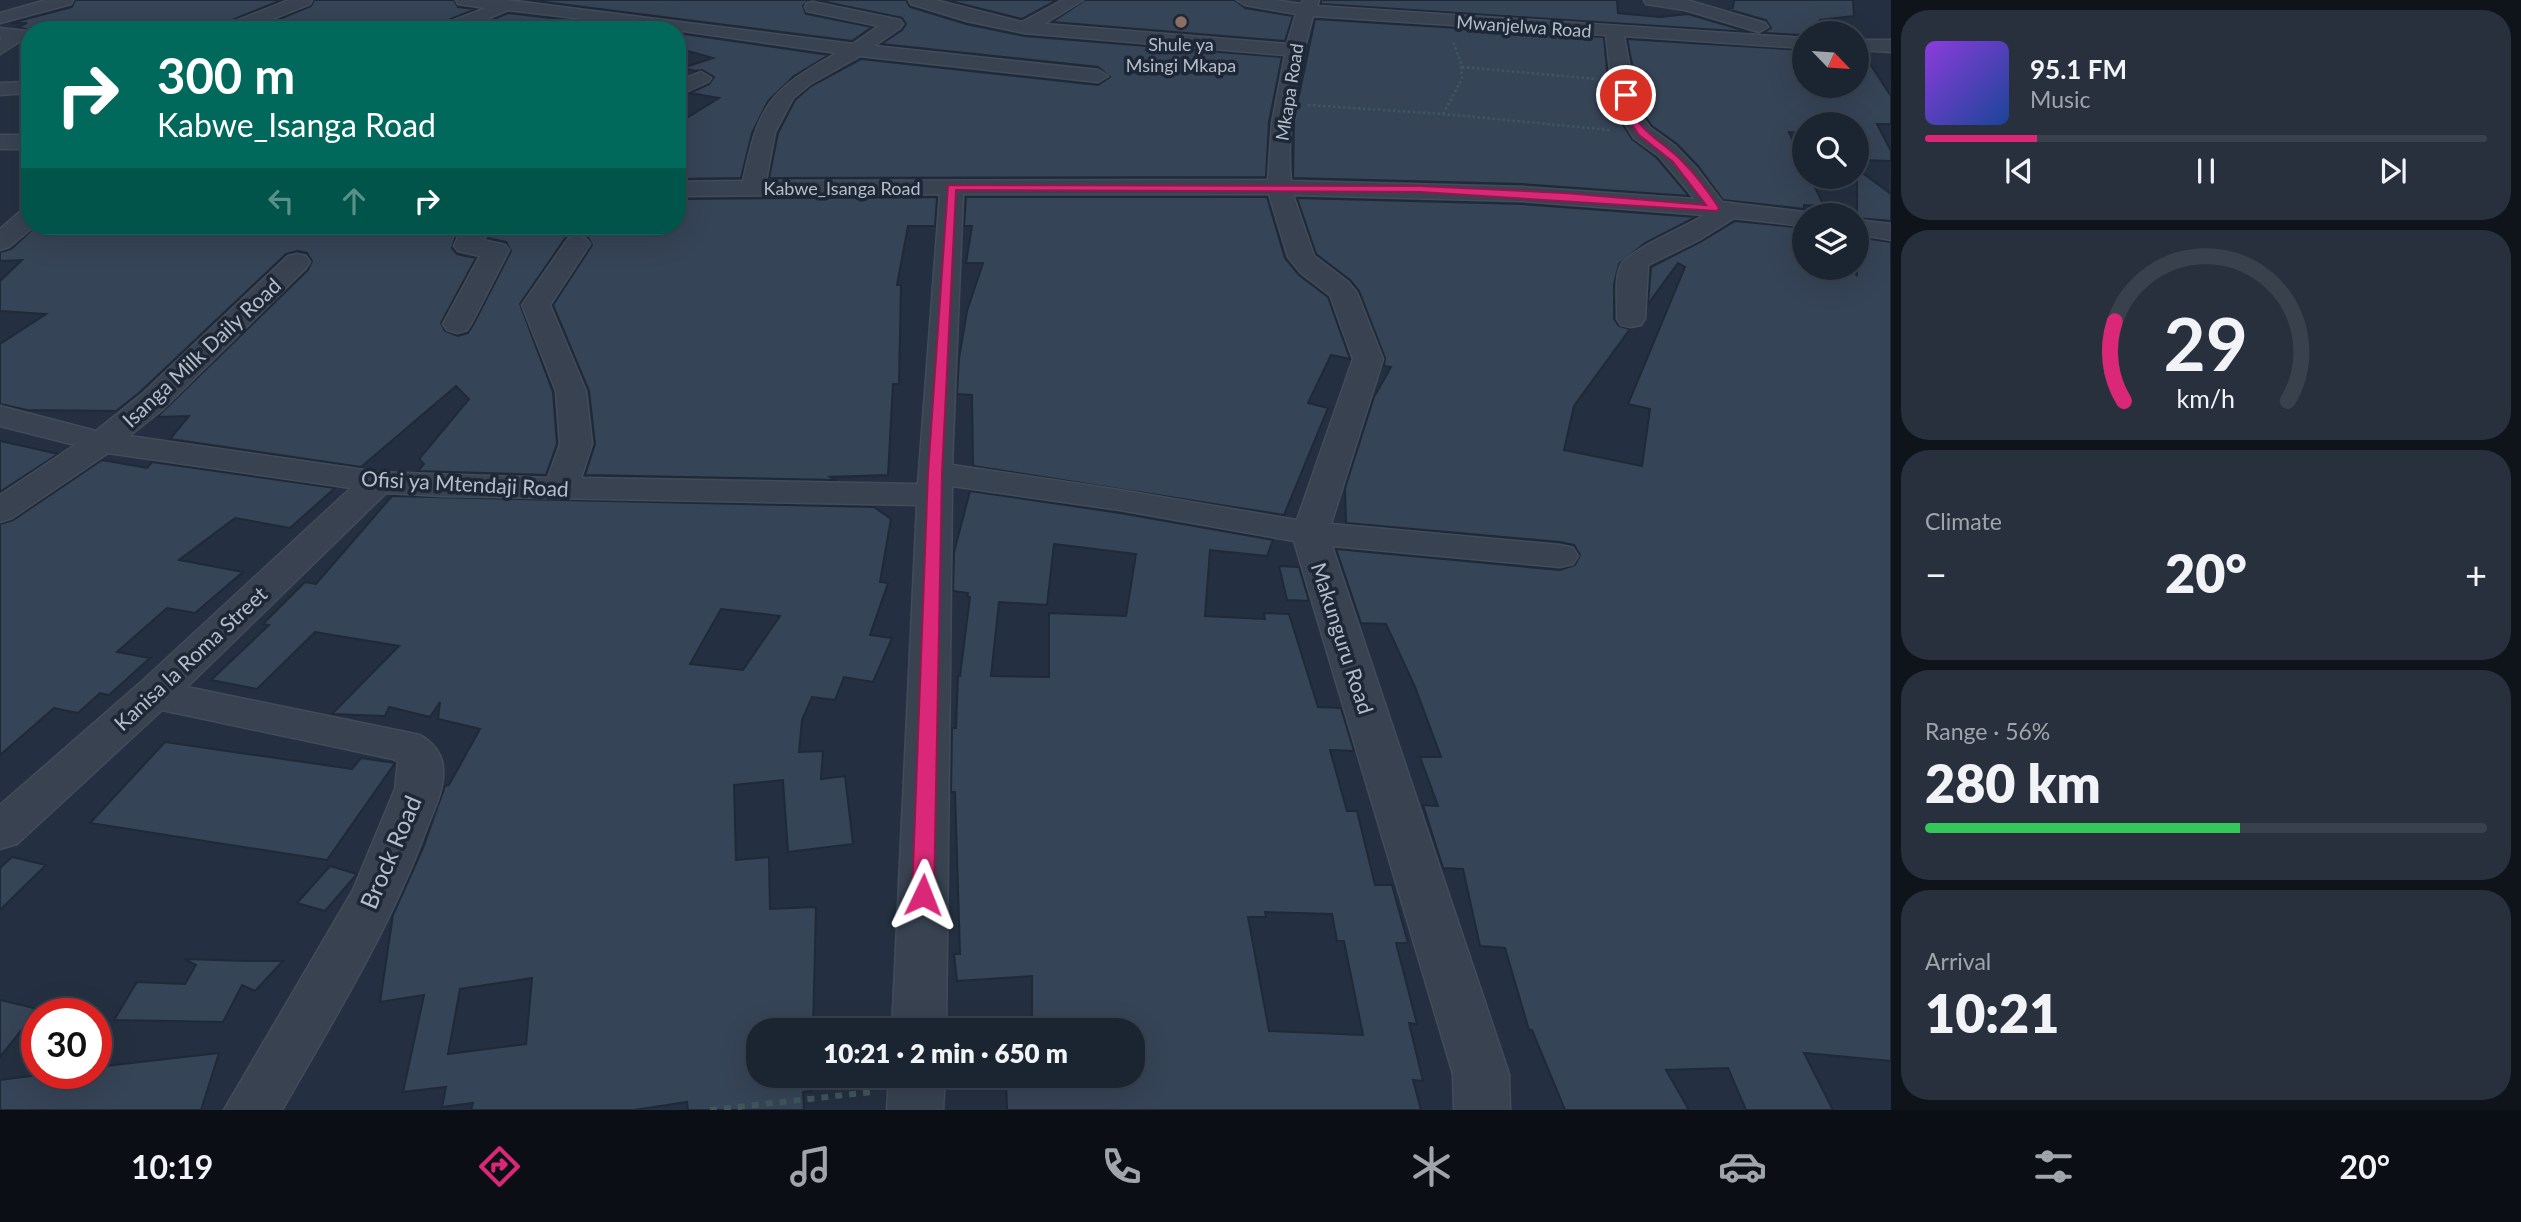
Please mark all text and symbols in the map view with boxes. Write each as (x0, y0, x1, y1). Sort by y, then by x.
street label: Mwanjelwa Road (1456, 10, 1592, 42)
marker: Shule ya Msingi Mkapa (1173, 14, 1189, 30)
north arrow (1792, 21, 1869, 98)
map controls (1792, 21, 1869, 280)
place label: Shule ya Msingi Mkapa (1126, 33, 1236, 76)
street label: Mkapa Road (1270, 42, 1308, 142)
text: 300 m (157, 46, 295, 104)
icon: right (42, 49, 133, 140)
text: 95.1 FM (2030, 53, 2127, 85)
pin (1596, 65, 1656, 125)
icon: arrive (1607, 76, 1645, 114)
text: Music (2030, 85, 2090, 113)
text: Kabwe_Isanga Road (157, 105, 436, 144)
button: search (1792, 112, 1869, 189)
icon: previous (2000, 152, 2038, 190)
icon: pause (2187, 152, 2225, 190)
icon: next (2374, 152, 2412, 190)
street label: Kabwe_Isanga Road (764, 177, 920, 199)
icon: left (262, 182, 300, 220)
icon: ahead (335, 182, 373, 220)
icon: right (408, 182, 446, 220)
button: layers (1792, 203, 1869, 280)
street label: Isanga Milk Daily Road (117, 272, 285, 432)
text: 29 (2164, 299, 2248, 387)
text: km/h (2177, 383, 2235, 413)
street label: Ofisi ya Mtendaji Road (361, 465, 569, 501)
text: Climate (1925, 507, 2002, 535)
text: 20° (2165, 542, 2247, 604)
text: − (1925, 551, 1947, 597)
text: + (2465, 551, 2487, 597)
street label: Makunguru Road (1307, 559, 1379, 717)
street label: Kanisa la Roma Street (109, 581, 272, 735)
text: Range · 56% (1925, 717, 2050, 745)
text: 280 km (1925, 752, 2101, 814)
street label: Brock Road (353, 791, 427, 913)
position arrow (886, 858, 960, 932)
text: Arrival (1925, 947, 1991, 975)
text: 10:21 (1925, 982, 2059, 1044)
speed limit sign: 30 (21, 998, 112, 1089)
text: 10:21 · 2 min · 650 m (823, 1037, 1068, 1069)
icon: directions (475, 1142, 524, 1191)
icon: music (786, 1142, 835, 1191)
icon: phone (1097, 1142, 1146, 1191)
icon: climate (1407, 1142, 1456, 1191)
icon: car (1718, 1142, 1767, 1191)
icon: filters (2029, 1142, 2078, 1191)
text: 10:19 (131, 1147, 213, 1186)
text: 20° (2340, 1147, 2390, 1186)

